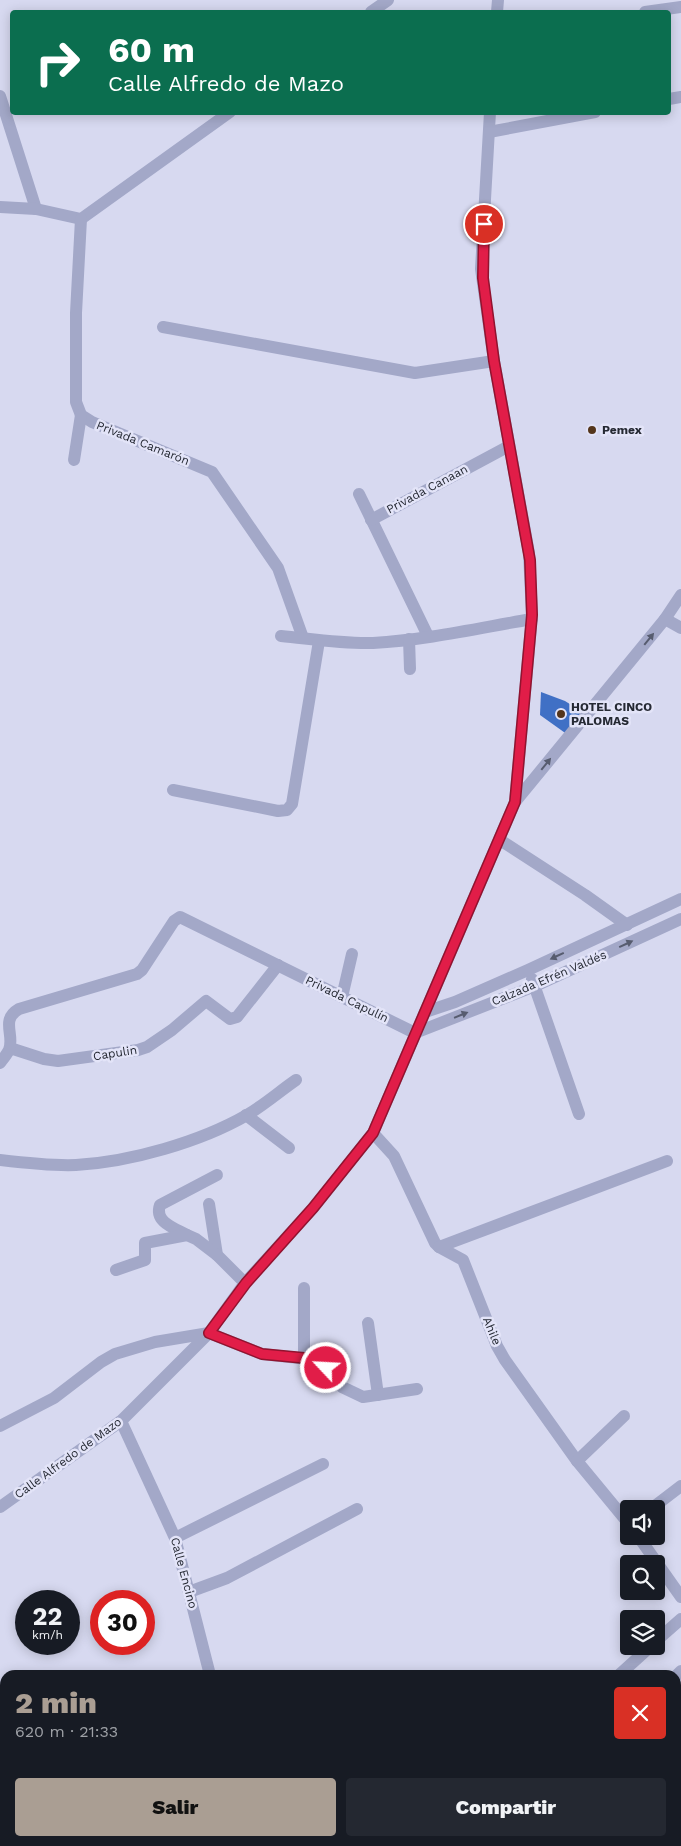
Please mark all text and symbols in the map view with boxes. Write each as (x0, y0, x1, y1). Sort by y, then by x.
text: 60 m (108, 29, 195, 71)
icon: right (25, 30, 90, 95)
text: Calle Alfredo de Mazo (108, 71, 344, 96)
pin (463, 203, 505, 245)
icon: arrive (470, 210, 498, 238)
street label: Privada Camarón (94, 418, 192, 468)
place label: Pemex (602, 423, 642, 437)
marker: Pemex (586, 424, 598, 436)
street label: Privada Canaan (384, 462, 470, 516)
one-way arrow (643, 633, 654, 646)
place label: HOTEL CINCO PALOMAS (571, 700, 652, 728)
marker: HOTEL CINCO PALOMAS (555, 708, 567, 720)
one-way arrow (540, 758, 551, 771)
one-way arrow (619, 940, 633, 948)
street label: Calzada Efrén Valdés (490, 947, 608, 1009)
one-way arrow (550, 953, 564, 961)
street label: Privada Capulín (303, 973, 391, 1025)
one-way arrow (453, 1011, 468, 1018)
street label: Capulin (92, 1043, 138, 1063)
street label: Ahile (480, 1315, 504, 1347)
position arrow (299, 1341, 351, 1393)
street label: Calle Alfredo de Mazo (12, 1415, 124, 1501)
map controls (620, 1500, 665, 1655)
button: sound (620, 1500, 665, 1545)
street label: Calle Encino (168, 1536, 200, 1610)
button: search (620, 1555, 665, 1600)
speed limit sign: 30 (90, 1590, 155, 1655)
text: 22 (33, 1602, 62, 1631)
button: layers (620, 1610, 665, 1655)
text: km/h (32, 1628, 63, 1642)
text: 2 min (15, 1685, 97, 1720)
button: close (614, 1687, 666, 1739)
text: 620 m · 21:33 (15, 1722, 118, 1741)
button: Salir (15, 1778, 336, 1836)
button: Compartir (346, 1778, 666, 1836)

